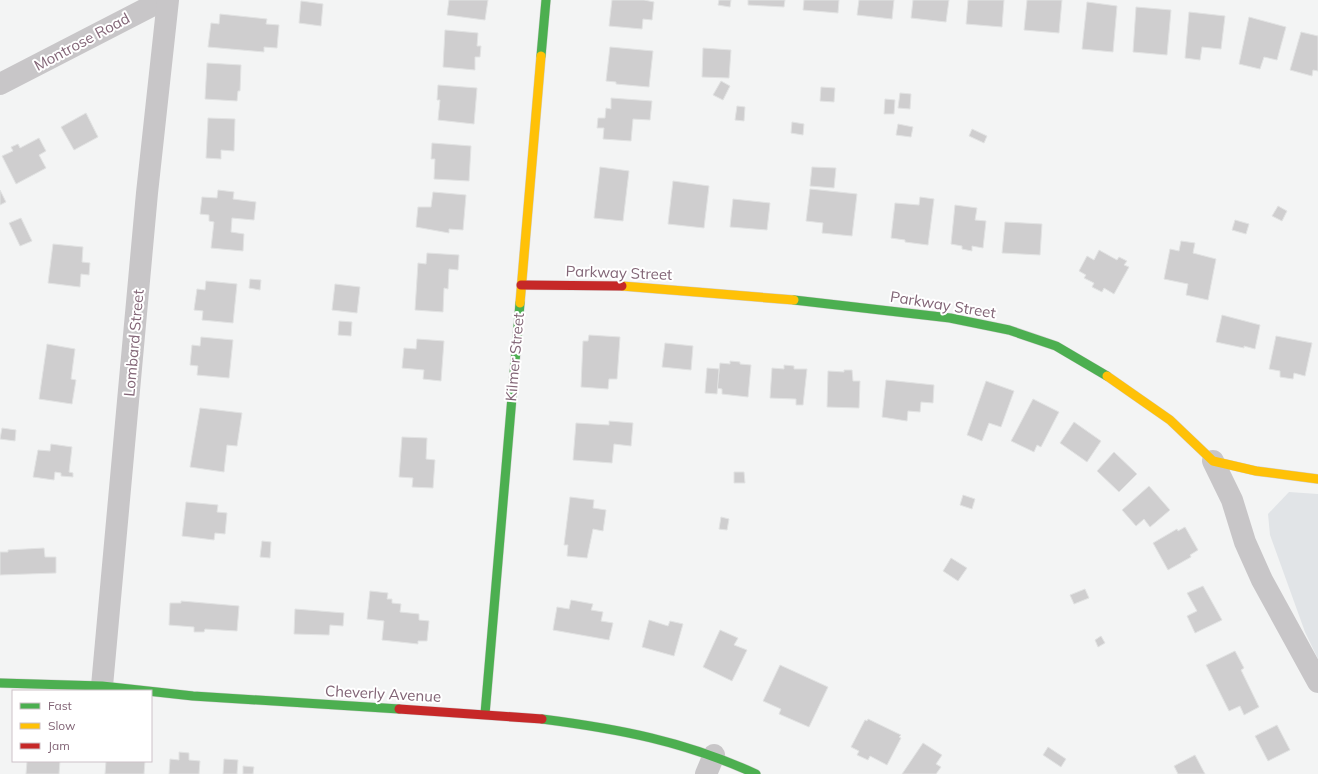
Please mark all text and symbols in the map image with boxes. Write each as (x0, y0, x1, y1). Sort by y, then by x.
street label: Montrose Road (31, 8, 133, 75)
street label: Parkway Street (565, 261, 673, 284)
street label: Parkway Street (889, 287, 997, 322)
street label: Lombard Street (119, 289, 148, 397)
street label: Kilmer Street (501, 312, 528, 402)
street label: Cheverly Avenue (324, 681, 442, 706)
legend (12, 690, 152, 762)
text: Fast (48, 698, 72, 713)
text: Slow (48, 718, 76, 733)
text: Jam (48, 738, 70, 753)

